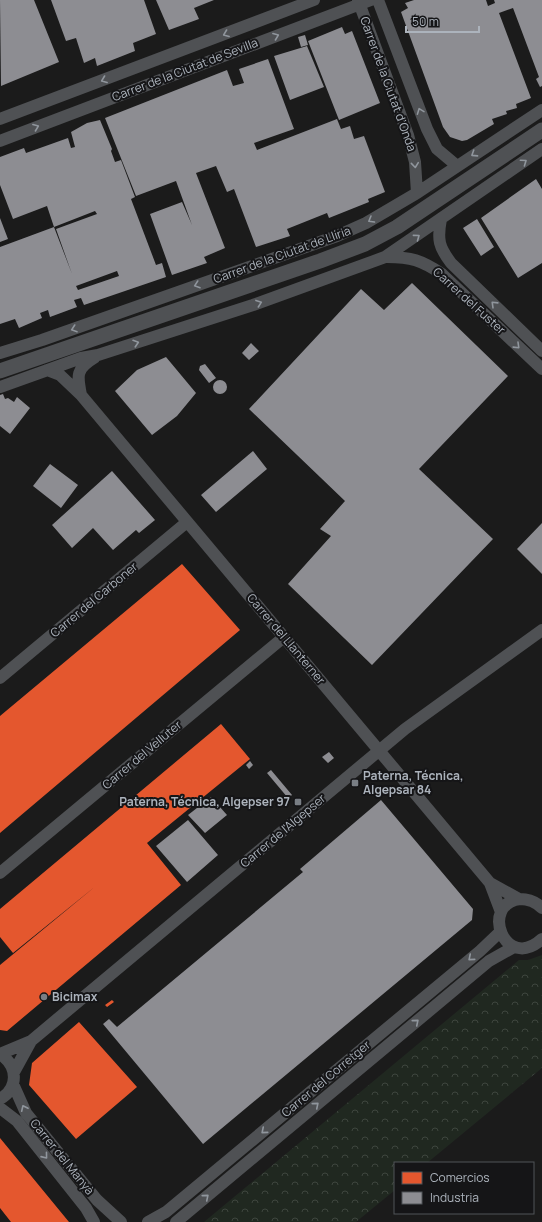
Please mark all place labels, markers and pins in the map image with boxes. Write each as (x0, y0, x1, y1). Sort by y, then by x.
place label: Paterna, Técnica, Algepsar 84 (363, 767, 464, 798)
marker: Paterna, Técnica, Algepsar 84 (350, 778, 360, 788)
place label: Paterna, Técnica, Algepser 97 (119, 793, 290, 810)
marker: Paterna, Técnica, Algepser 97 (293, 797, 303, 807)
place label: Bicimax (52, 988, 98, 1005)
marker: Bicimax (39, 992, 49, 1002)

